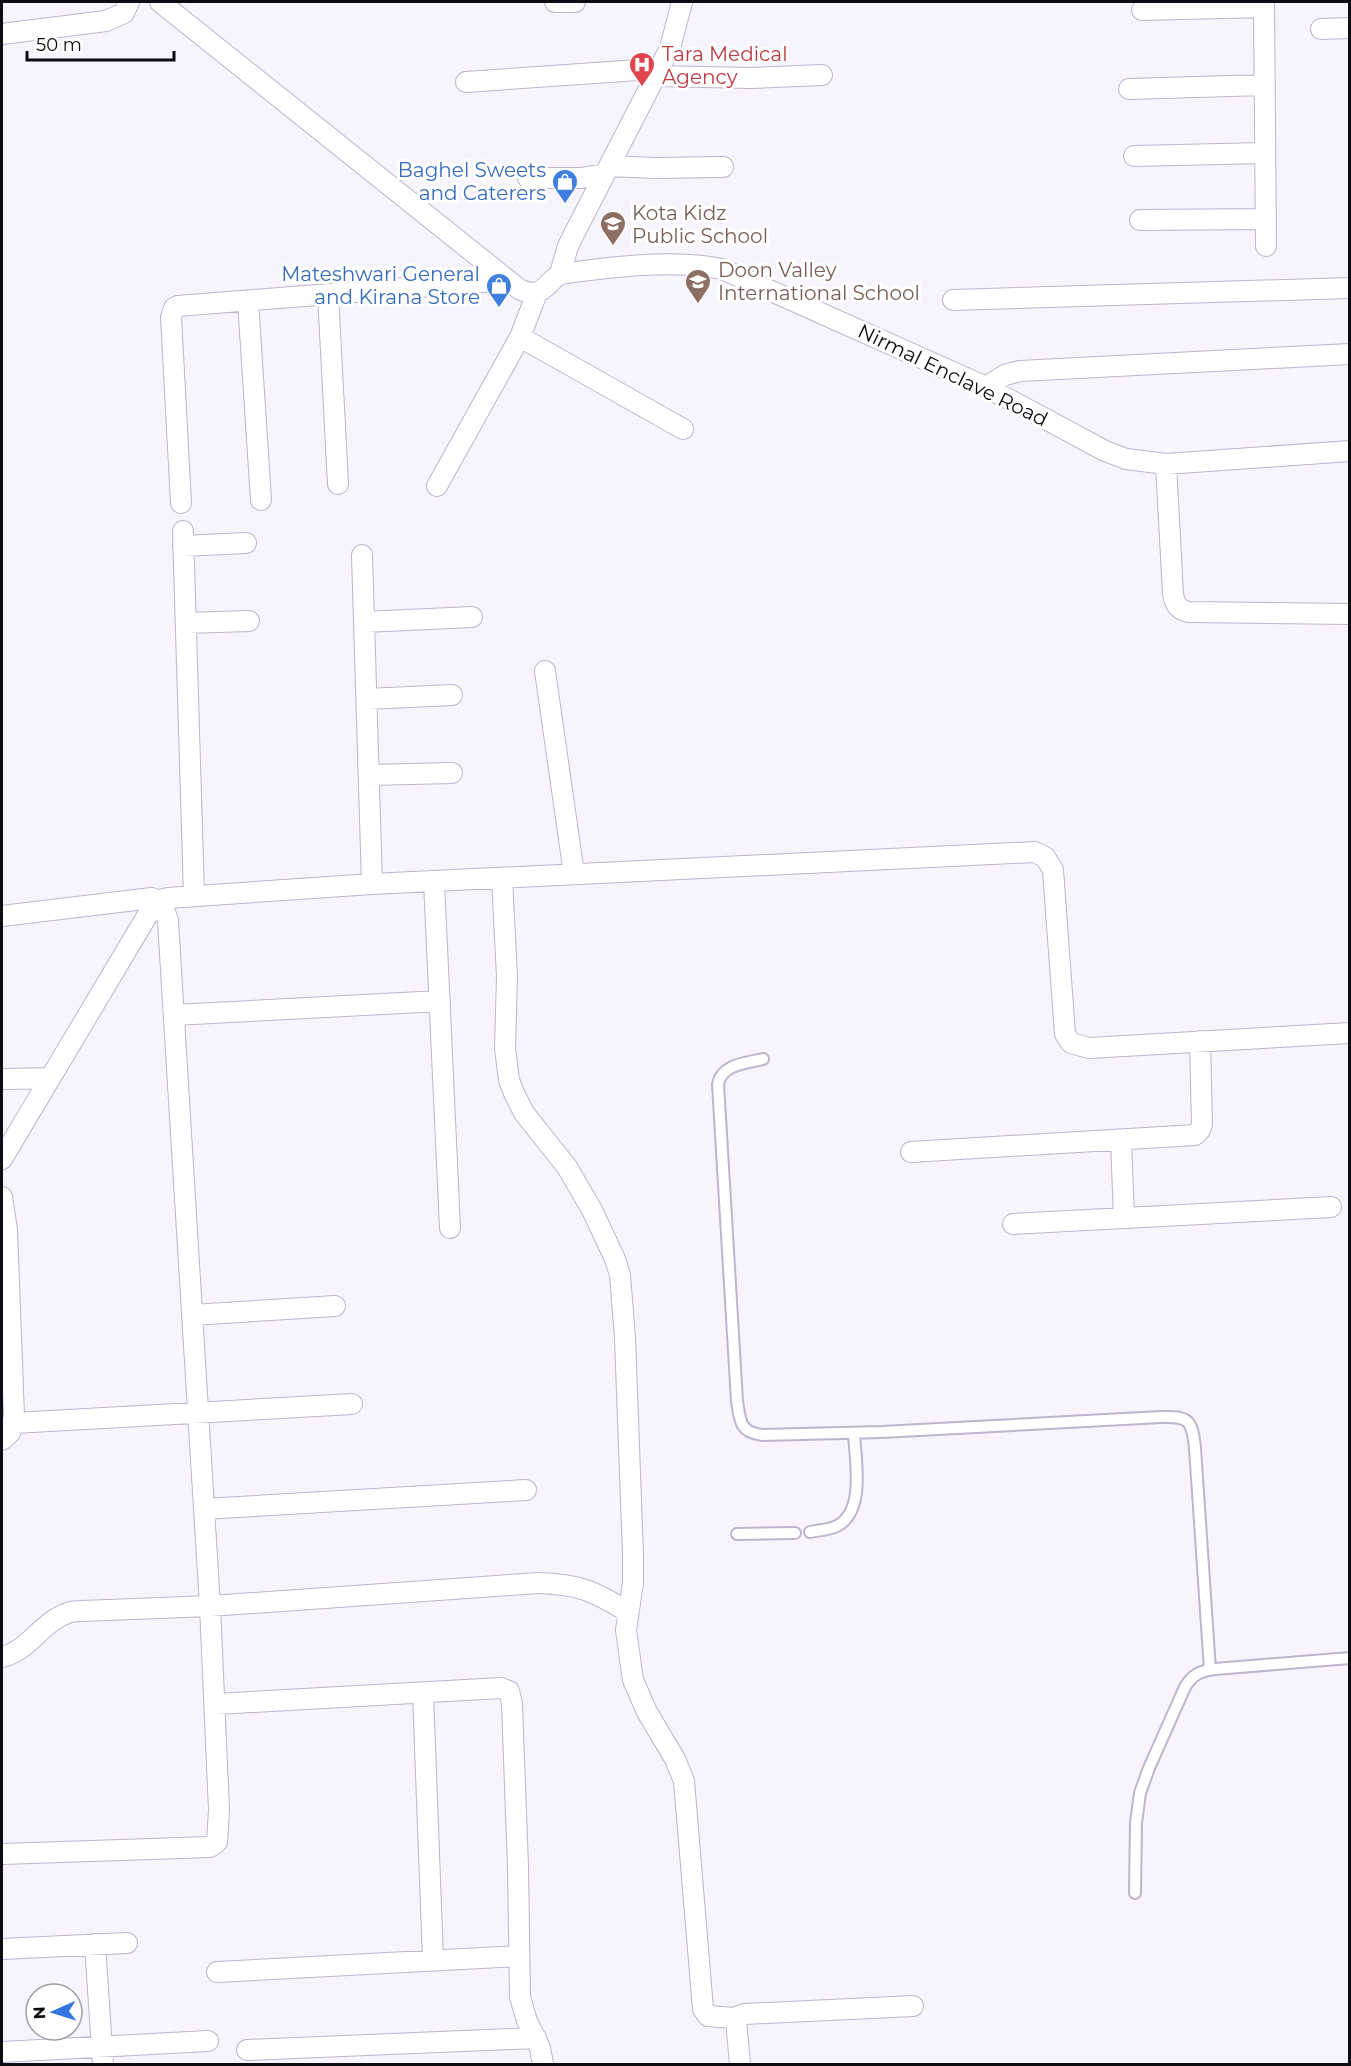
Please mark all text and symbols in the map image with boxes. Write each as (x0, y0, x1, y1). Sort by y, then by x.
scale bar (27, 24, 174, 62)
text: 50 m (36, 34, 82, 56)
place label: Tara Medical Agency (662, 42, 788, 89)
hospital icon: Tara Medical Agency (627, 50, 657, 88)
place label: Baghel Sweets and Caterers (398, 158, 546, 205)
shop icon: Baghel Sweets and Caterers (550, 167, 580, 205)
place label: Kota Kidz Public School (632, 201, 768, 248)
school or university icon: Kota Kidz Public School (598, 209, 628, 247)
place label: Doon Valley International School (718, 258, 920, 305)
place label: Mateshwari General and Kirana Store (281, 262, 480, 309)
school or university icon: Doon Valley International School (683, 267, 713, 305)
shop icon: Mateshwari General and Kirana Store (484, 271, 514, 309)
street label: Nirmal Enclave Road (854, 319, 1052, 431)
north arrow (24, 1982, 84, 2042)
text: N (30, 2006, 49, 2020)

